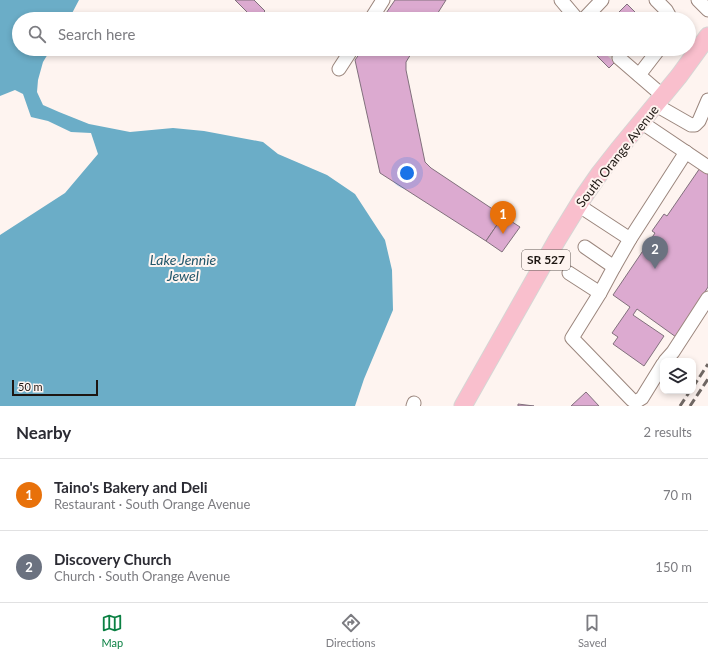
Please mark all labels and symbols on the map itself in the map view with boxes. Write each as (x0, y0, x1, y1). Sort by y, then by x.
street label: South Orange Avenue (572, 102, 662, 210)
your location (397, 163, 417, 183)
pin: 1 (490, 201, 516, 234)
pin: 2 (642, 236, 668, 269)
road number: SR 527 (522, 250, 570, 270)
water label: Lake Jennie Jewel (150, 251, 216, 284)
scale bar (12, 378, 98, 397)

